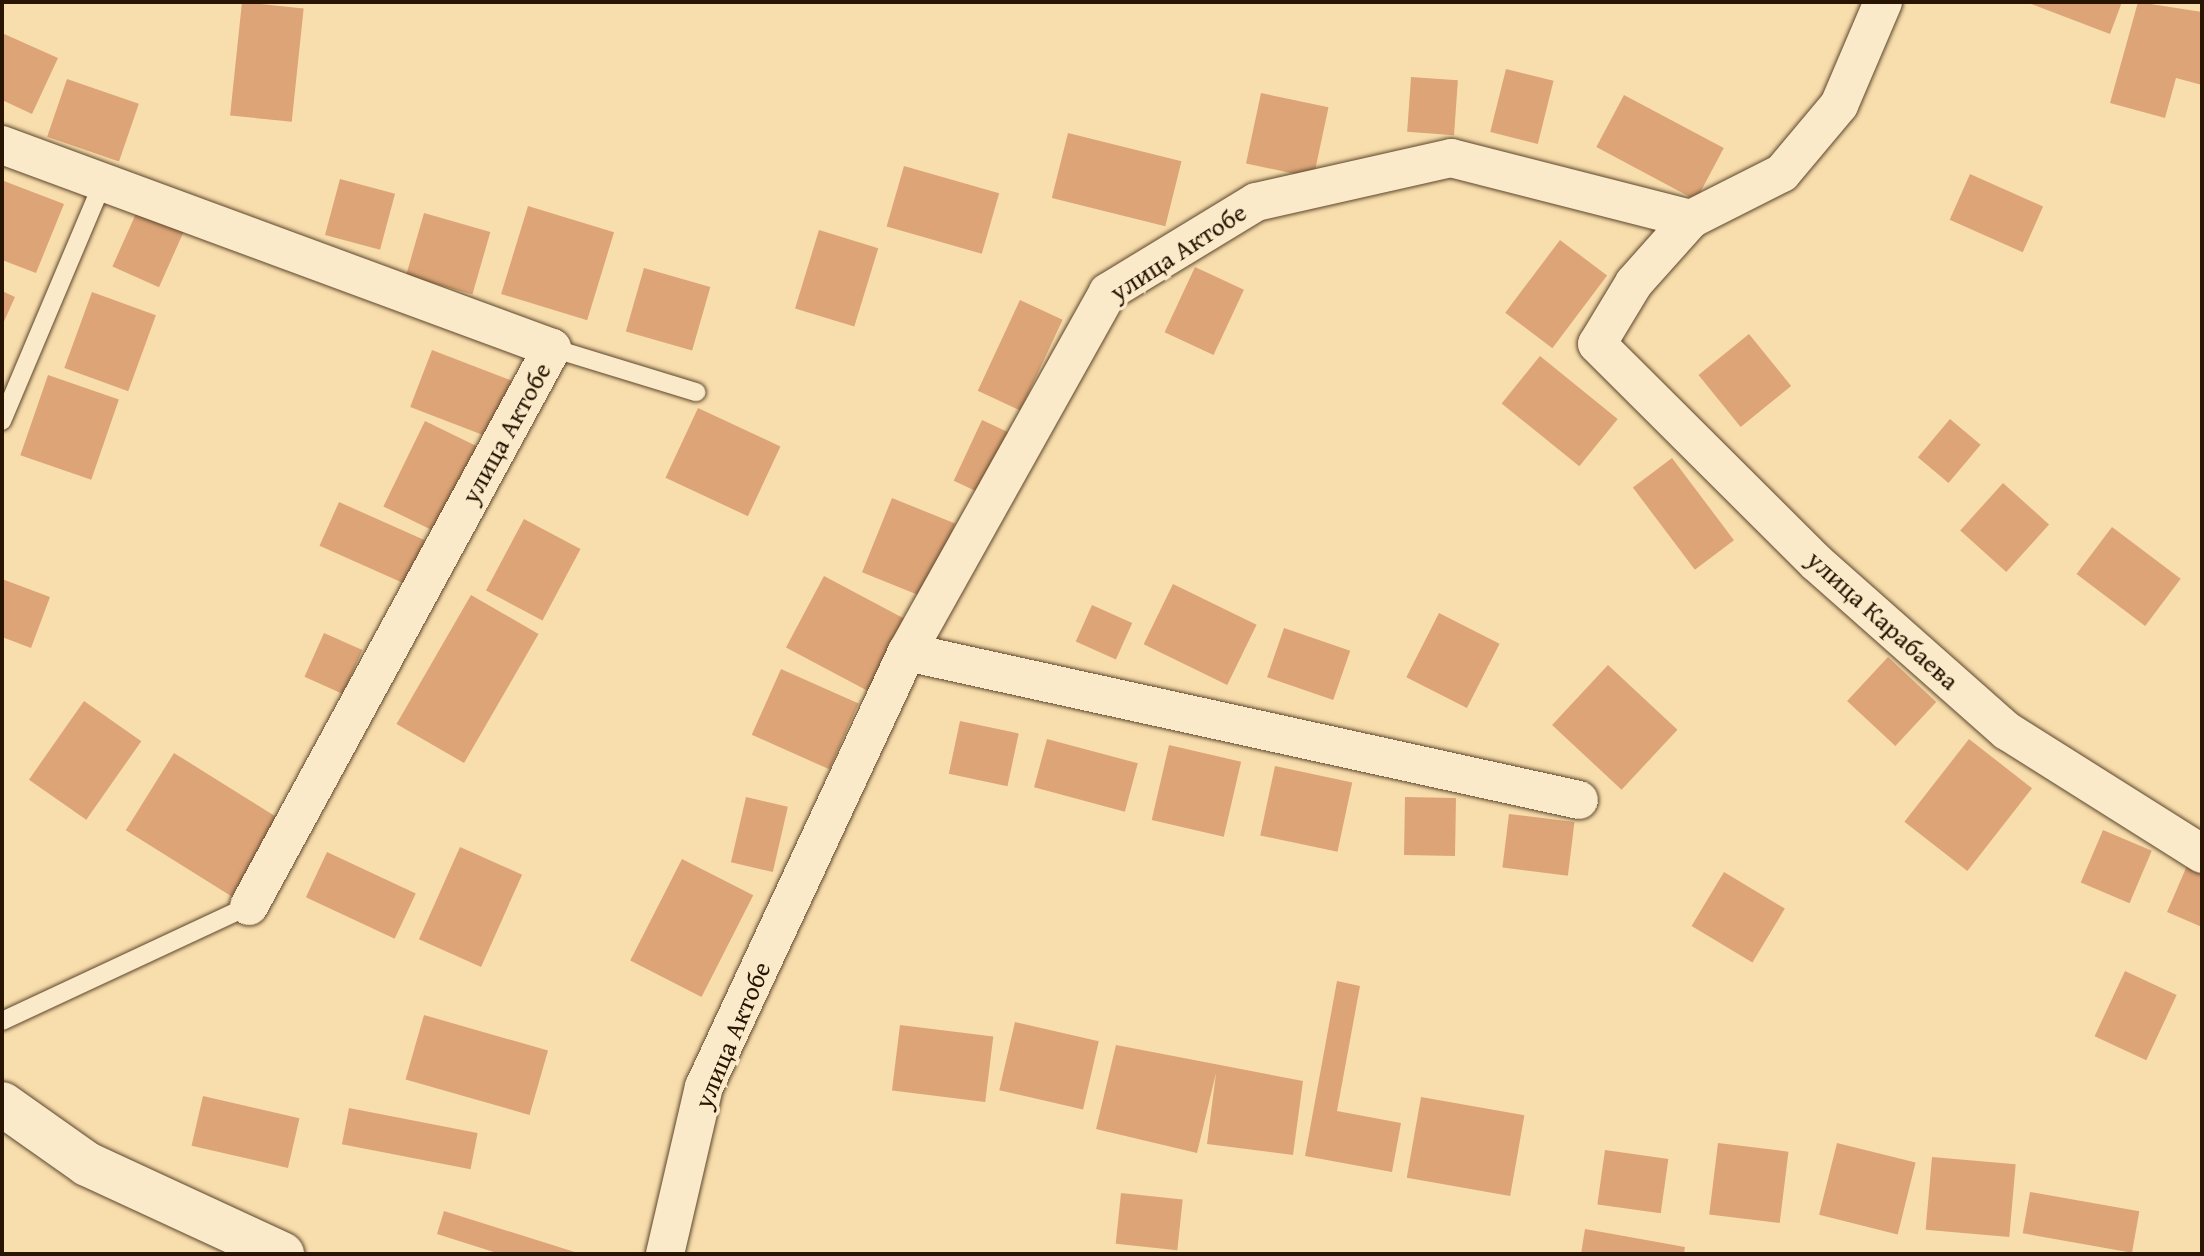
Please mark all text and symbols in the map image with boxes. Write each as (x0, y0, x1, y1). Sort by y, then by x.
street label: улица Актобе (1104, 196, 1252, 308)
street label: улица Актобе (454, 357, 558, 509)
street label: улица Карабаева (1801, 544, 1965, 696)
street label: улица Актобе (687, 957, 777, 1113)

